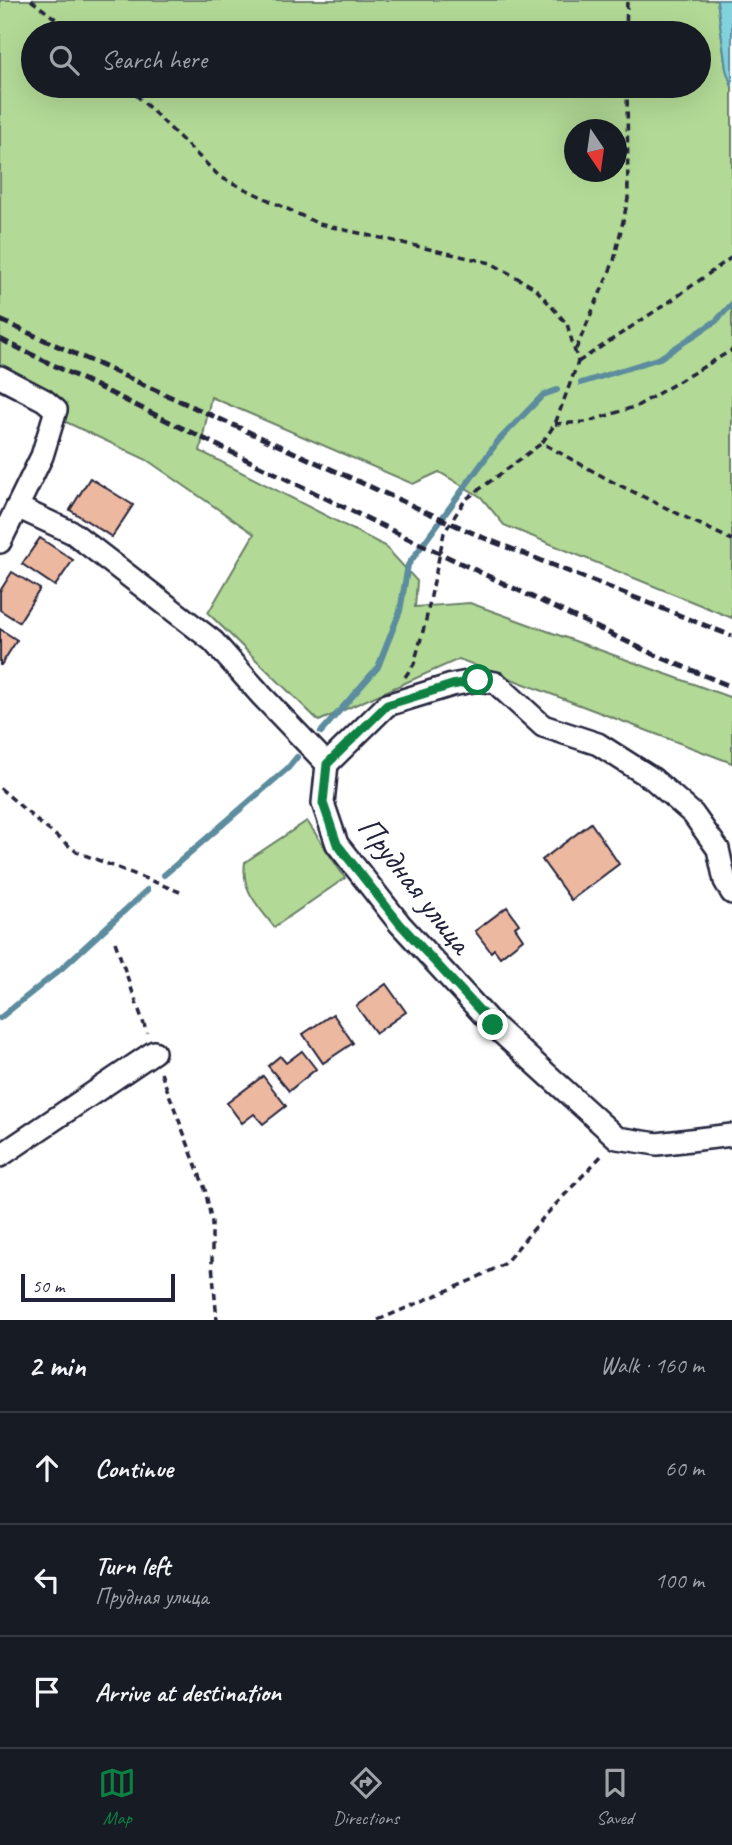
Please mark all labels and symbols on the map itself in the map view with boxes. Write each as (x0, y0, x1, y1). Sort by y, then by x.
north arrow (564, 119, 627, 182)
route start (462, 664, 493, 695)
street label: Прудная улица (349, 808, 483, 964)
route end (477, 1009, 508, 1040)
scale bar (21, 1271, 175, 1303)

